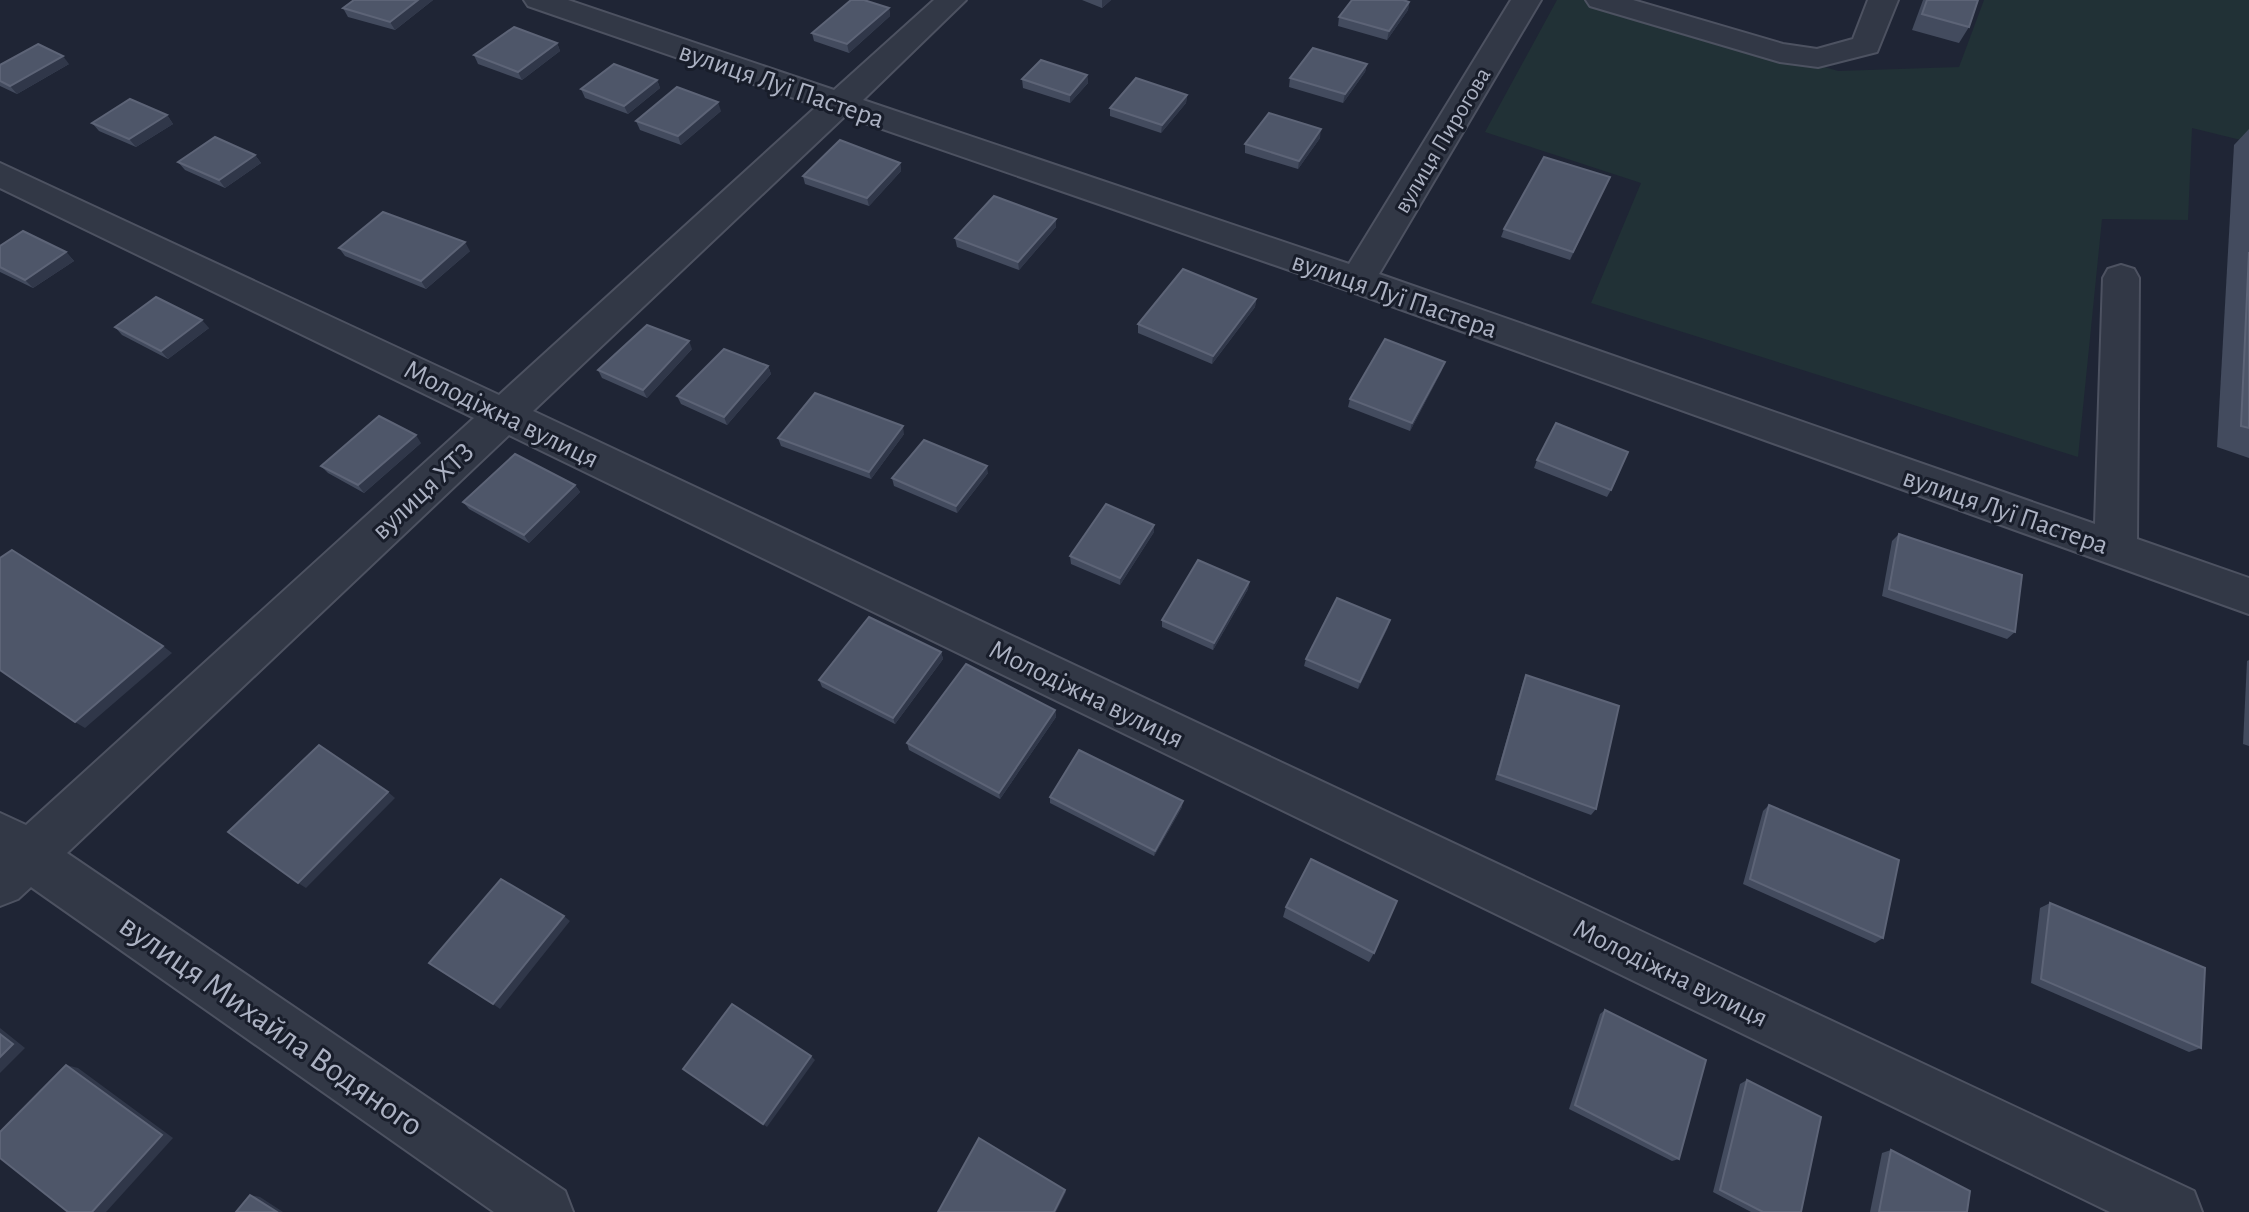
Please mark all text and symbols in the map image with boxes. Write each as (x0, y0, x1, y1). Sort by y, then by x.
street label: вулиця Луї Пастера (675, 38, 888, 134)
street label: вулиця Пирогова (1390, 63, 1496, 218)
street label: вулиця Луї Пастера (1288, 248, 1501, 344)
street label: Молодіжна вулиця (399, 356, 603, 474)
street label: вулиця ХТЗ (367, 438, 480, 545)
street label: вулиця Луї Пастера (1899, 464, 2112, 560)
street label: Молодіжна вулиця (984, 636, 1188, 754)
street label: вулиця Михайла Водяного (113, 908, 429, 1143)
street label: Молодіжна вулиця (1568, 915, 1772, 1033)

